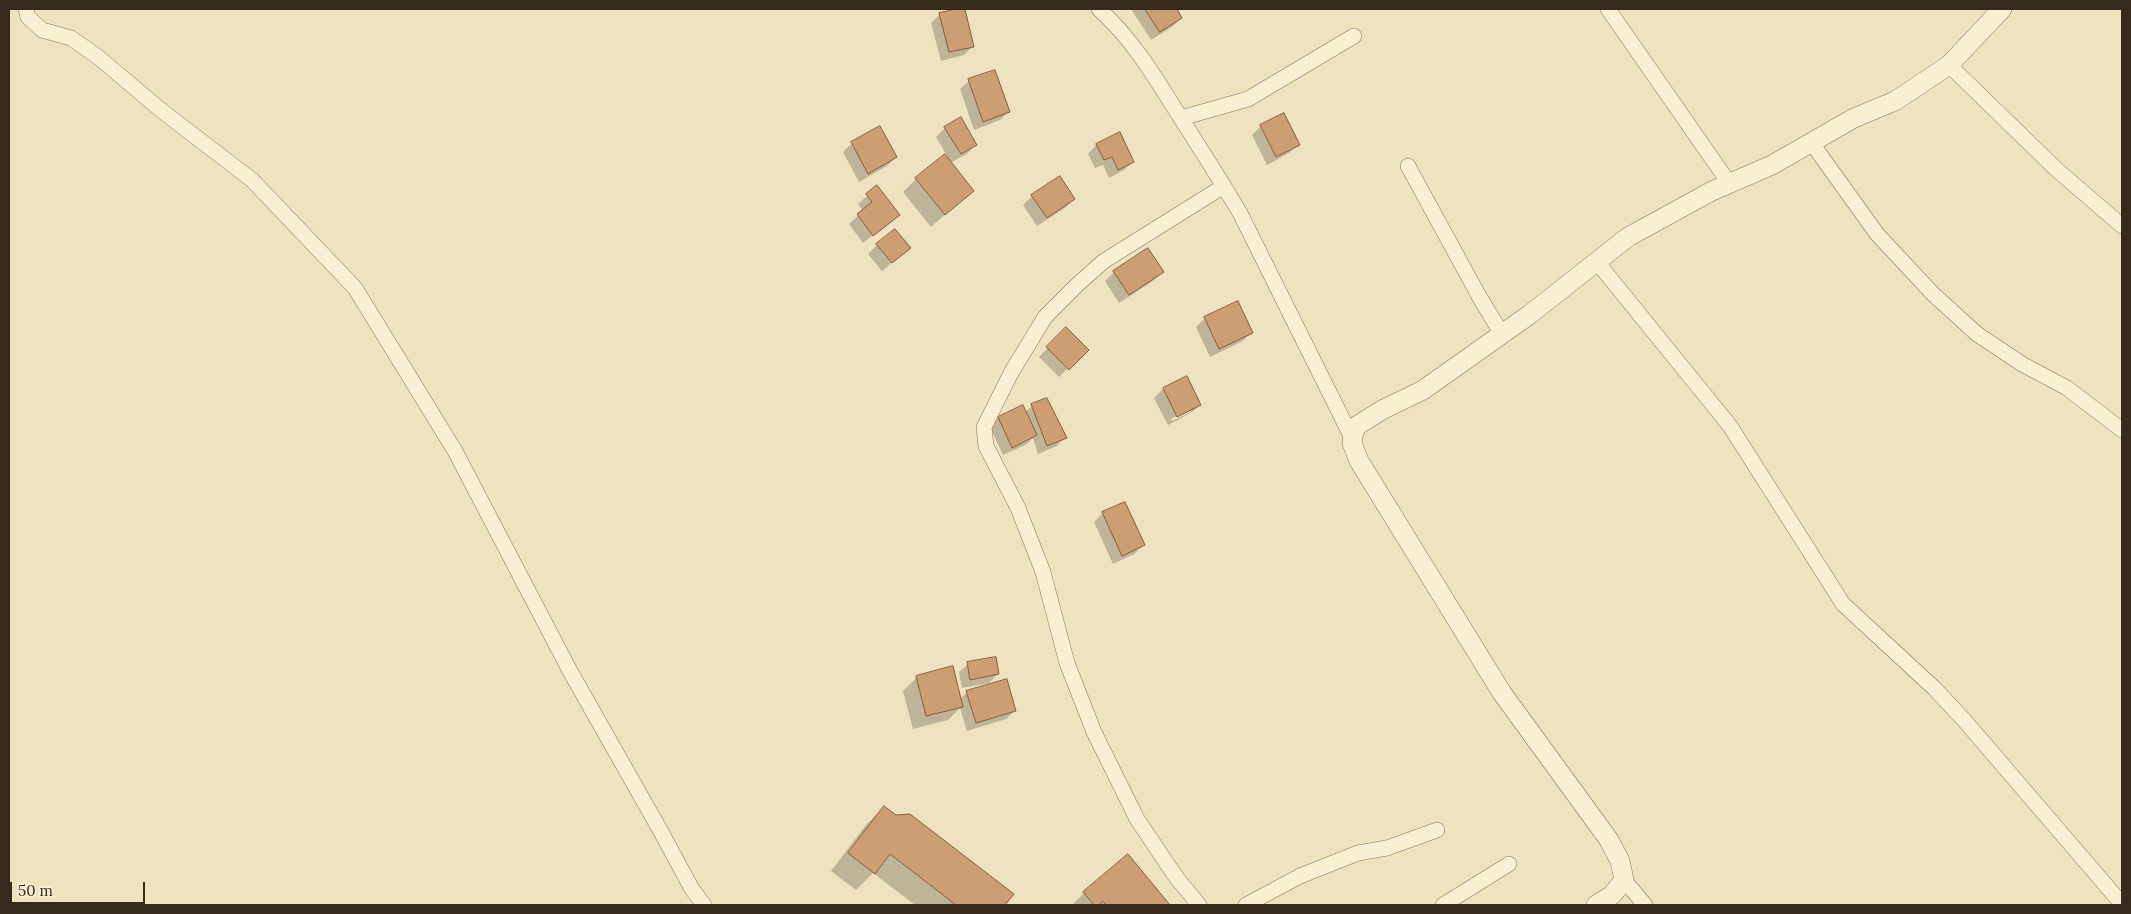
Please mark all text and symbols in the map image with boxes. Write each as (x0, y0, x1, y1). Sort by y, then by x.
scale bar (12, 872, 148, 904)
text: 50 m (18, 881, 53, 900)

